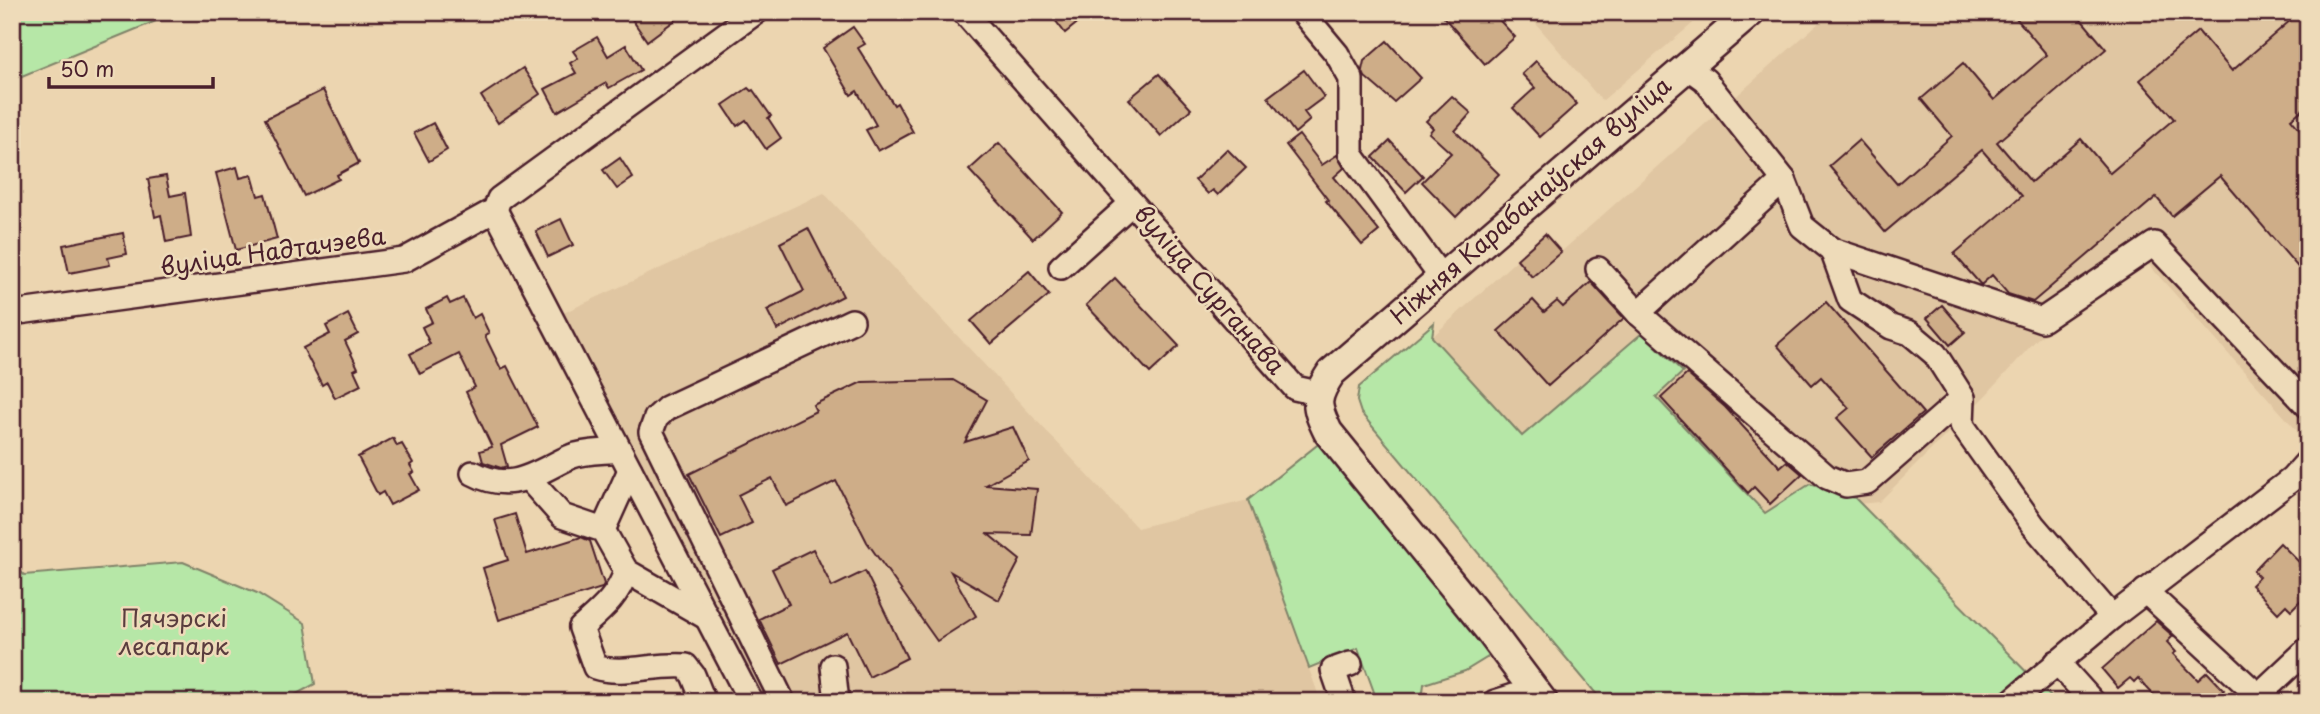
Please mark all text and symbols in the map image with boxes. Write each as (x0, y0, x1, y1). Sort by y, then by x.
scale bar (49, 46, 214, 90)
text: 50 m (60, 52, 114, 84)
street label: Ніжняя Карабанаўская вуліца (1381, 67, 1679, 332)
street label: вуліца Сурганава (1126, 196, 1295, 382)
street label: вуліца Надтачэева (158, 216, 388, 284)
park label: Пячэрскі лесапарк (118, 599, 229, 663)

